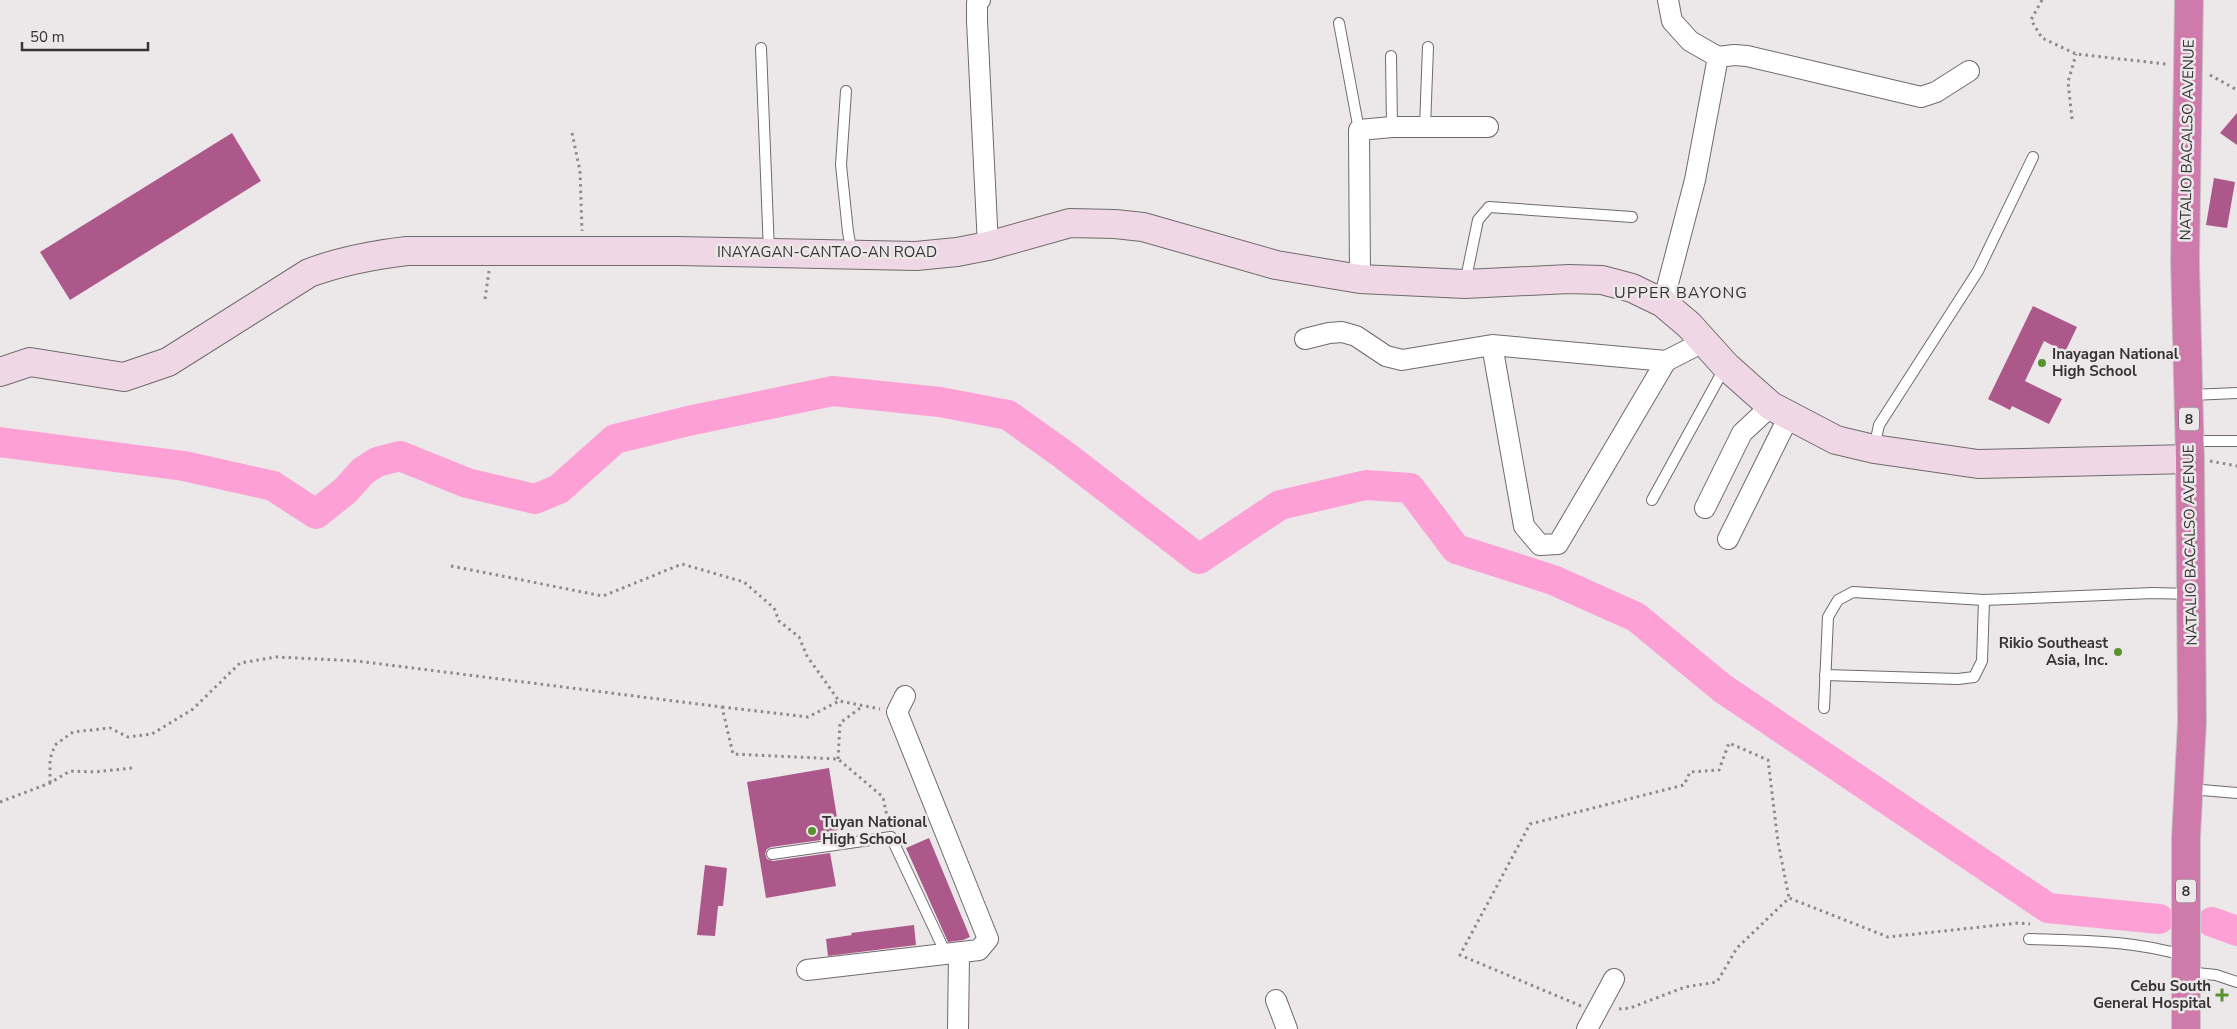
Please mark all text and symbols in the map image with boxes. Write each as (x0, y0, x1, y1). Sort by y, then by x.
scale bar (22, 20, 149, 52)
text: 50 m (30, 27, 65, 47)
street label: NATALIO BACALSO AVENUE (2175, 39, 2199, 241)
street label: INAYAGAN-CANTAO-AN ROAD (717, 242, 937, 262)
district label: UPPER BAYONG (1614, 282, 1748, 304)
place label: Inayagan National High School (2052, 344, 2179, 381)
marker: Inayagan National High School (2036, 357, 2048, 369)
road number: 8 (2179, 408, 2199, 430)
street label: NATALIO BACALSO AVENUE (2178, 444, 2202, 646)
place label: Rikio Southeast Asia, Inc. (1999, 633, 2108, 670)
marker: Rikio Southeast Asia, Inc. (2112, 646, 2124, 658)
place label: Tuyan National High School (822, 812, 927, 849)
marker: Tuyan National High School (806, 825, 818, 837)
road number: 8 (2176, 879, 2196, 902)
place label: Cebu South General Hospital (2093, 976, 2211, 1013)
marker: Cebu South General Hospital (2215, 988, 2229, 1002)

